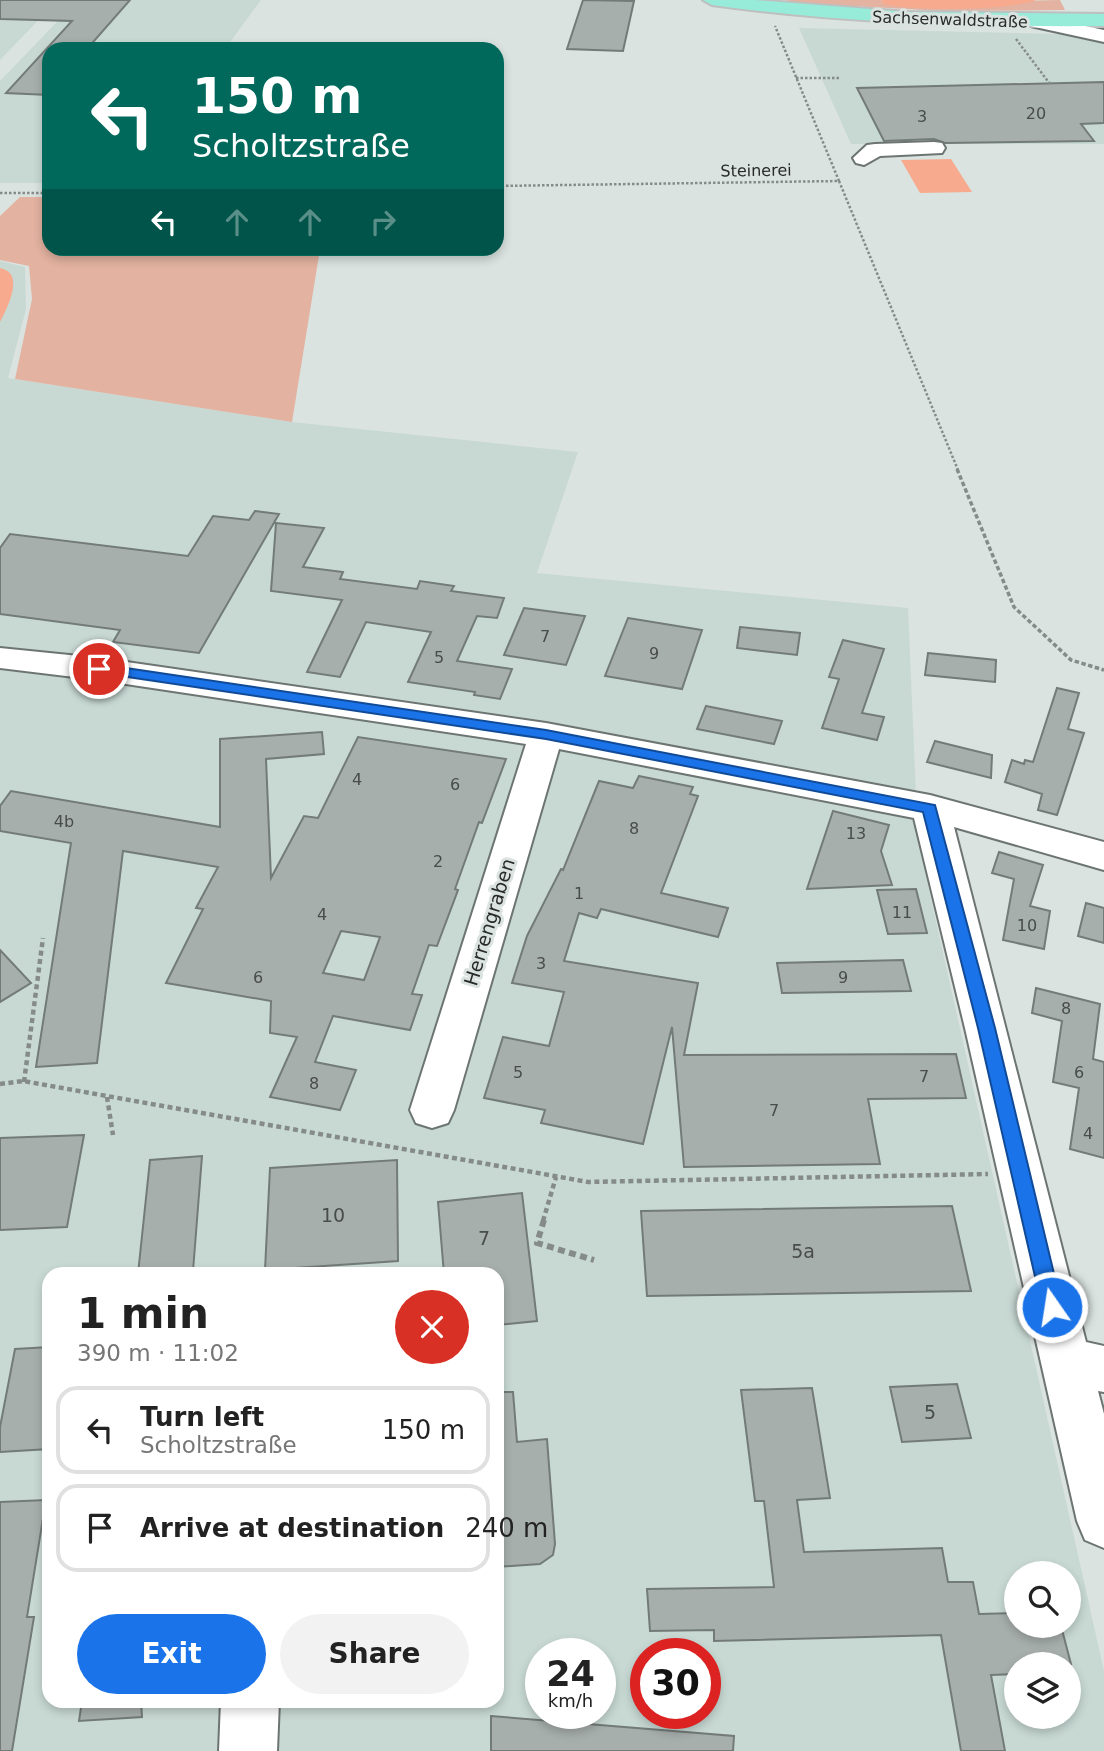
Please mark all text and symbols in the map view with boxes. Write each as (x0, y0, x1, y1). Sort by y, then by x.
street label: Sachsenwaldstraße (872, 7, 1028, 32)
text: 150 m (192, 68, 362, 125)
icon: left (77, 70, 168, 161)
house number: 20 (1026, 104, 1046, 123)
house number: 3 (917, 107, 927, 126)
text: Scholtzstraße (192, 127, 410, 165)
street label: Steinerei (720, 160, 792, 181)
icon: left (145, 203, 183, 241)
icon: ahead (218, 203, 256, 241)
icon: ahead (291, 203, 329, 241)
icon: right (364, 203, 402, 241)
house number: 7 (540, 627, 550, 646)
pin (69, 639, 129, 699)
house number: 9 (649, 644, 659, 663)
house number: 5 (434, 648, 444, 667)
icon: arrive (80, 650, 118, 688)
house number: 4 (352, 770, 362, 789)
house number: 6 (450, 775, 460, 794)
house number: 4b (54, 812, 74, 831)
house number: 8 (629, 819, 639, 838)
house number: 13 (846, 824, 866, 843)
house number: 2 (433, 852, 443, 871)
street label: Herrengraben (459, 856, 519, 988)
house number: 1 (574, 884, 584, 903)
house number: 11 (892, 903, 912, 922)
house number: 4 (317, 905, 327, 924)
house number: 10 (1017, 916, 1037, 935)
house number: 3 (536, 954, 546, 973)
house number: 6 (253, 968, 263, 987)
house number: 9 (838, 968, 848, 987)
house number: 8 (1061, 999, 1071, 1018)
house number: 5 (513, 1063, 523, 1082)
house number: 6 (1074, 1063, 1084, 1082)
house number: 7 (919, 1067, 929, 1086)
house number: 8 (309, 1074, 319, 1093)
house number: 7 (769, 1101, 779, 1120)
house number: 4 (1083, 1124, 1093, 1143)
house number: 10 (321, 1204, 345, 1226)
house number: 7 (478, 1227, 490, 1249)
house number: 5a (791, 1240, 815, 1262)
position arrow (1015, 1270, 1089, 1344)
text: 1 min (77, 1289, 209, 1338)
button: close (395, 1290, 469, 1364)
text: 390 m · 11:02 (77, 1340, 239, 1366)
house number: 5 (924, 1401, 936, 1423)
text: Turn left (140, 1402, 264, 1432)
icon: left (81, 1411, 119, 1449)
text: 150 m (382, 1415, 465, 1445)
text: Scholtzstraße (140, 1432, 297, 1458)
icon: arrive (81, 1509, 119, 1547)
text: Arrive at destination (140, 1513, 444, 1543)
text: 240 m (465, 1513, 548, 1543)
map controls (1004, 1561, 1081, 1729)
button: search (1004, 1561, 1081, 1638)
button: Exit (77, 1614, 266, 1694)
button: Share (280, 1614, 469, 1694)
speed limit sign: 30 (630, 1638, 721, 1729)
button: layers (1004, 1652, 1081, 1729)
text: 24 (546, 1654, 595, 1694)
text: km/h (548, 1690, 593, 1711)

